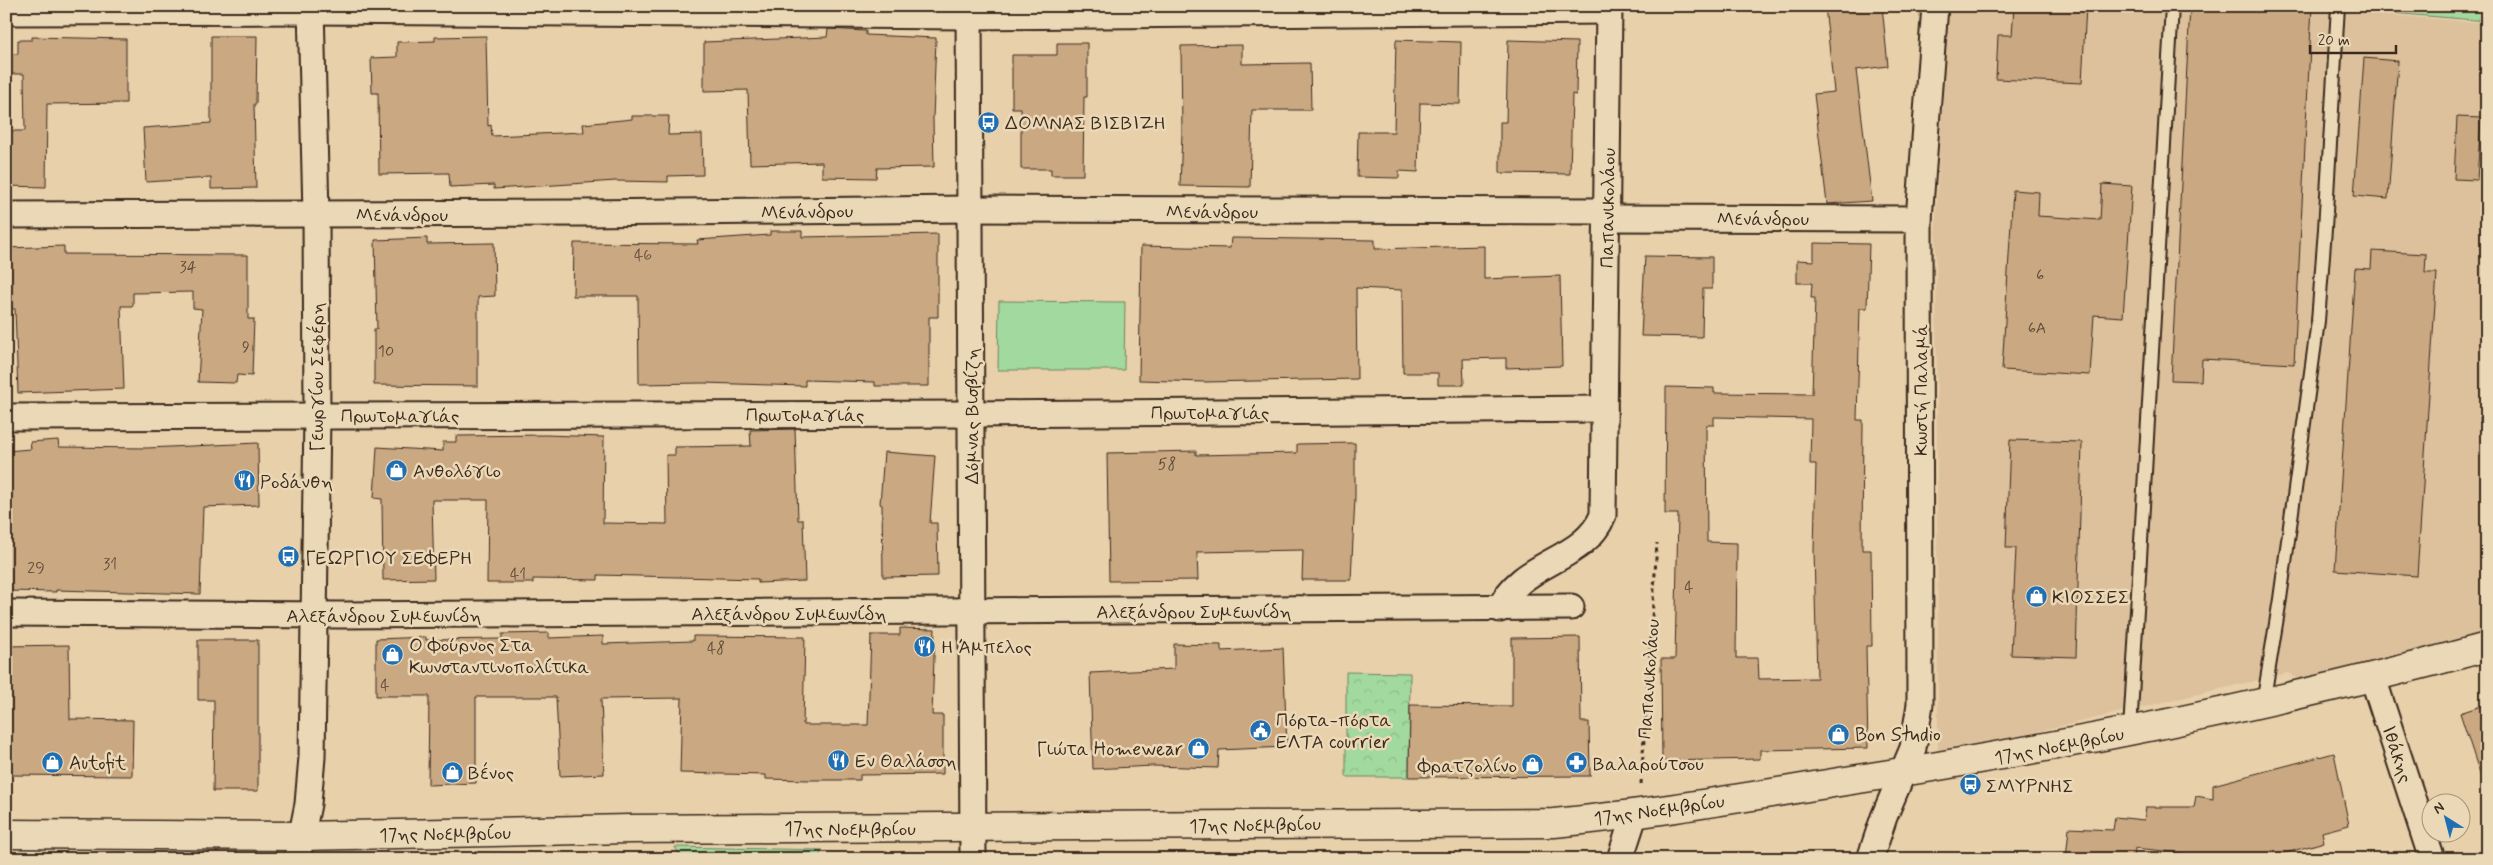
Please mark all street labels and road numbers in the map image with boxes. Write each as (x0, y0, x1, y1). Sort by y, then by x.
street label: Παπανικολάου (1595, 148, 1622, 268)
street label: Μενάνδρου (761, 199, 853, 226)
street label: Μενάνδρου (1166, 200, 1258, 225)
street label: Μενάνδρου (356, 203, 448, 228)
street label: Μενάνδρου (1717, 207, 1809, 232)
street label: Γεωργίου Σεφέρη (305, 302, 330, 452)
street label: Κωστή Παλαμά (1909, 324, 1934, 456)
street label: Δόμνας Βισβίζη (960, 348, 985, 484)
street label: Πρωτομαγιάς (1151, 401, 1269, 426)
street label: Πρωτομαγιάς (746, 403, 864, 428)
street label: Πρωτομαγιάς (341, 404, 459, 429)
street label: Αλεξάνδρου Συμεωνίδη (1096, 600, 1292, 625)
street label: Αλεξάνδρου Συμεωνίδη (691, 602, 887, 627)
street label: Αλεξάνδρου Συμεωνίδη (286, 604, 482, 629)
street label: Παπανικολάου (1633, 618, 1666, 740)
street label: 17ης Νοεμβρίου (1992, 722, 2126, 771)
street label: Ιθάκης (2376, 723, 2418, 786)
street label: 17ης Νοεμβρίου (1592, 789, 1726, 832)
street label: 17ης Νοεμβρίου (1189, 812, 1321, 839)
street label: 17ης Νοεμβρίου (784, 817, 916, 842)
street label: 17ης Νοεμβρίου (379, 821, 511, 848)

